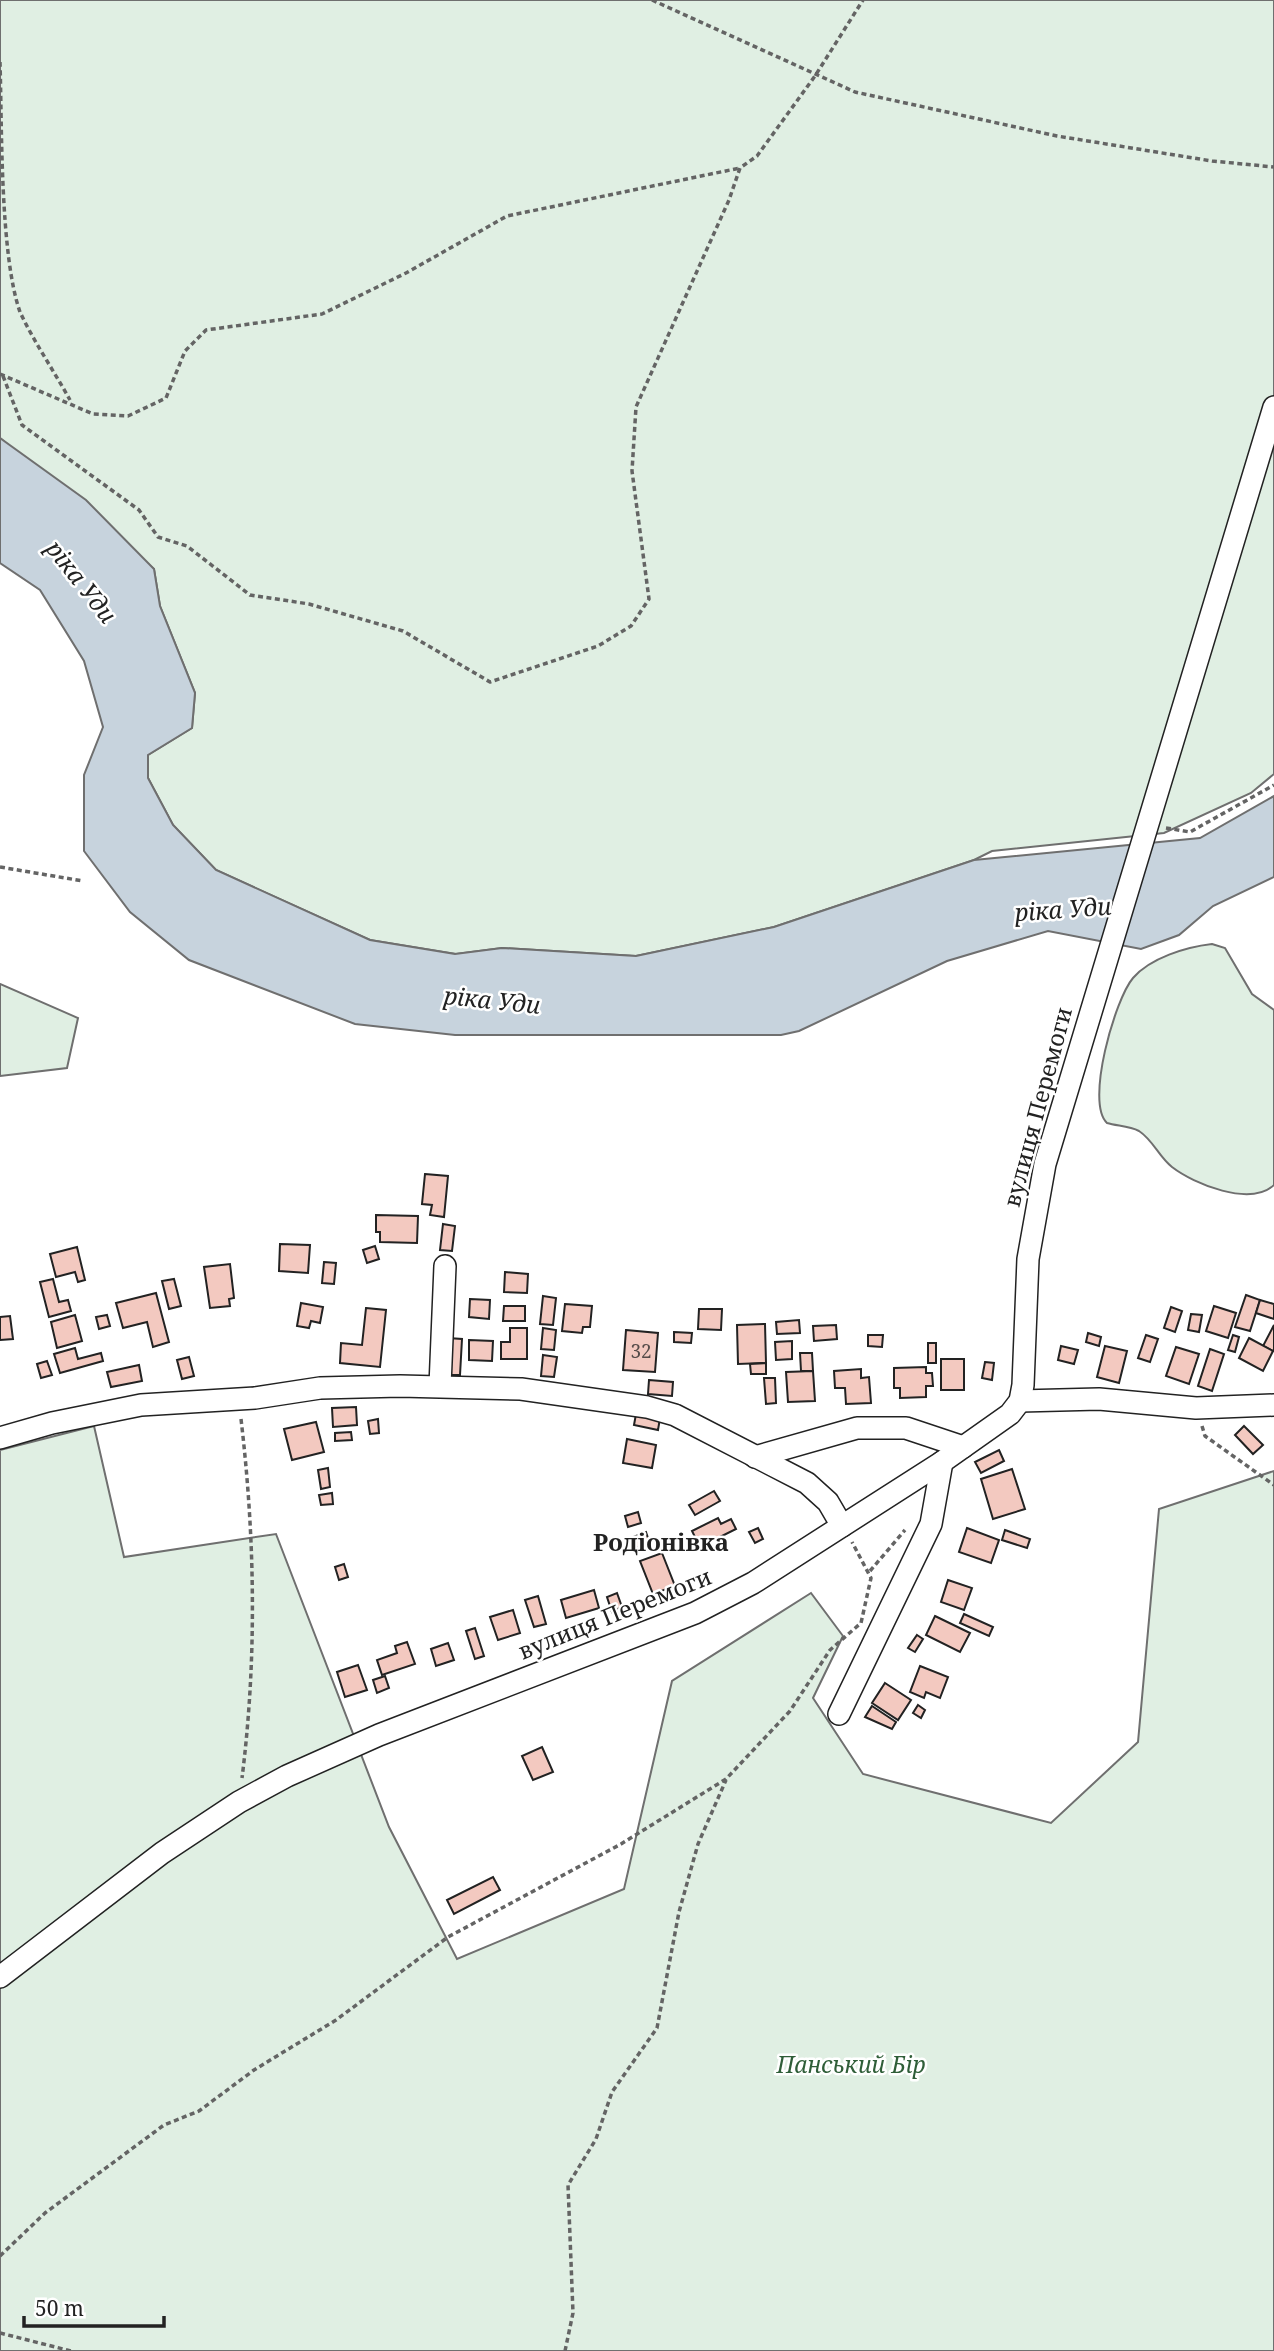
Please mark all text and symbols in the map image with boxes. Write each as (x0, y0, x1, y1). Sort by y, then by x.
water label: ріка Уди (39, 532, 125, 629)
water label: ріка Уди (1012, 889, 1112, 928)
water label: ріка Уди (441, 978, 542, 1021)
street label: вулиця Перемоги (995, 1003, 1079, 1210)
house number: 32 (630, 1338, 652, 1364)
district label: Родіонівка (593, 1525, 729, 1558)
street label: вулиця Перемоги (513, 1560, 716, 1666)
park label: Панський Бір (775, 2048, 926, 2080)
scale bar (24, 2284, 164, 2328)
text: 50 m (35, 2294, 84, 2322)

